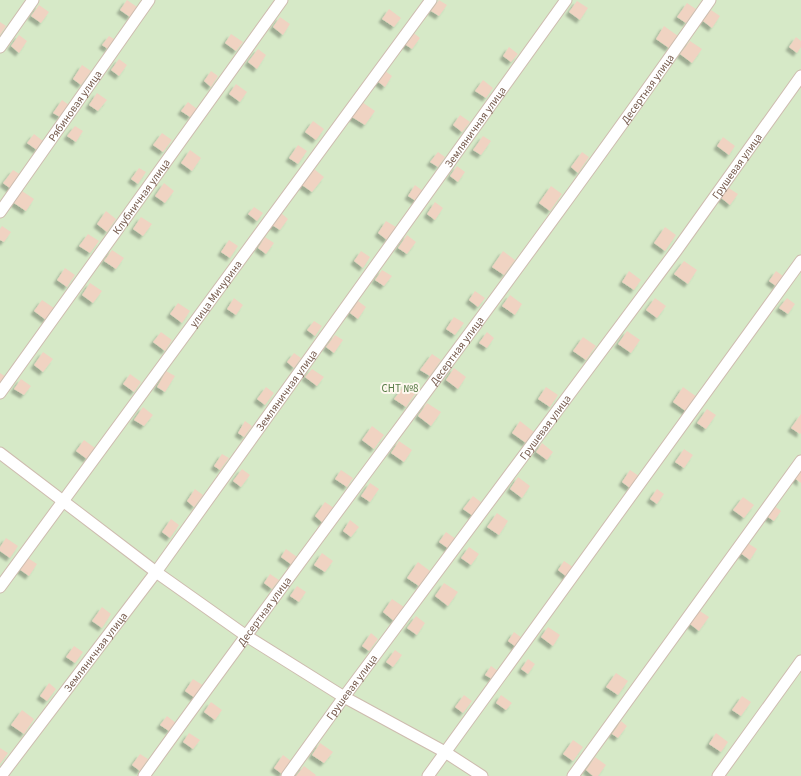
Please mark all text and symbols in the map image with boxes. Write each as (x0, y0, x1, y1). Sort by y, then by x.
street label: Десертная улица (618, 51, 678, 127)
street label: Рябиновая улица (45, 67, 105, 145)
street label: Земляничная улица (441, 83, 510, 171)
street label: Грушевая улица (709, 130, 766, 202)
street label: Клубничная улица (109, 156, 174, 238)
street label: улица Мичурина (186, 257, 246, 331)
street label: Десертная улица (427, 313, 488, 388)
street label: Земляничная улица (253, 347, 321, 434)
park label: СНТ №8 (382, 381, 419, 396)
street label: Грушевая улица (516, 392, 575, 463)
street label: Десертная улица (234, 574, 295, 649)
street label: Земляничная улица (61, 609, 131, 695)
street label: Грушевая улица (323, 652, 381, 723)

